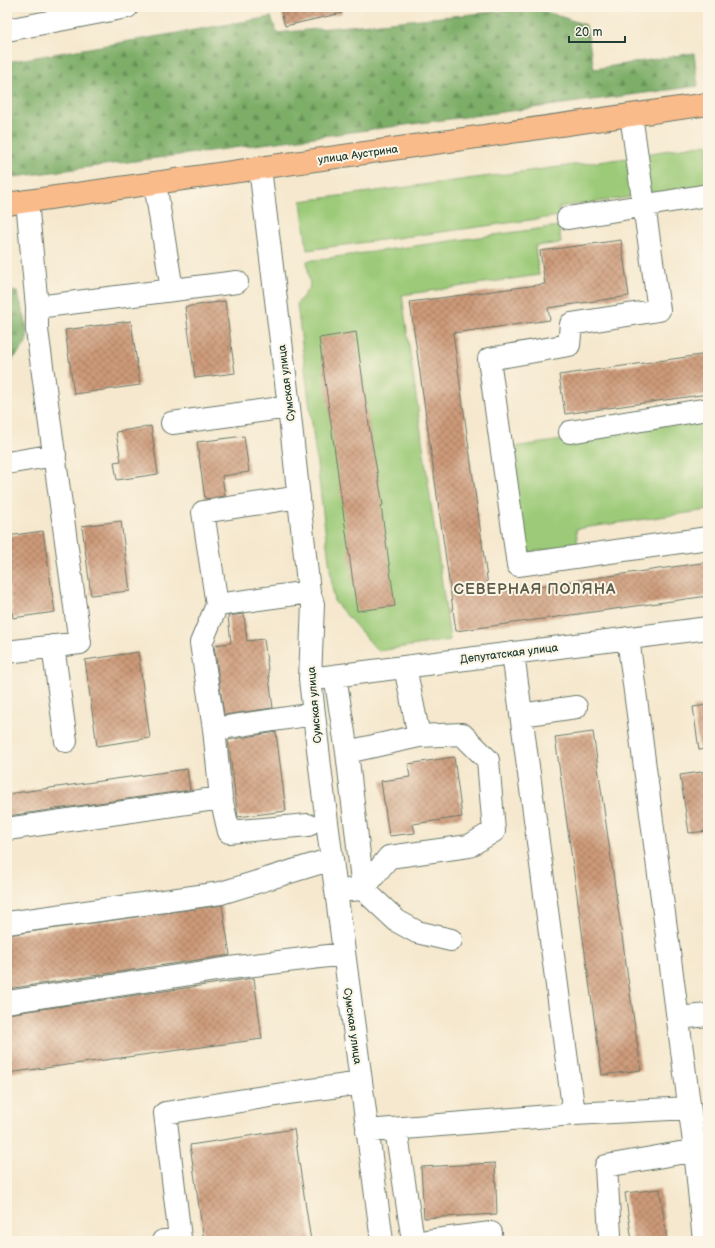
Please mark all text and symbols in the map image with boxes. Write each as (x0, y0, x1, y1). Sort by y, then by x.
scale bar (569, 18, 625, 44)
text: 20 m (575, 25, 602, 40)
street label: улица Аустрина (317, 142, 399, 167)
street label: Сумская улица (275, 344, 298, 422)
district label: СЕВЕРНАЯ ПОЛЯНА (454, 580, 616, 599)
street label: Депутатская улица (459, 641, 559, 666)
street label: Сумская улица (305, 666, 324, 744)
street label: Сумская улица (341, 987, 364, 1066)

